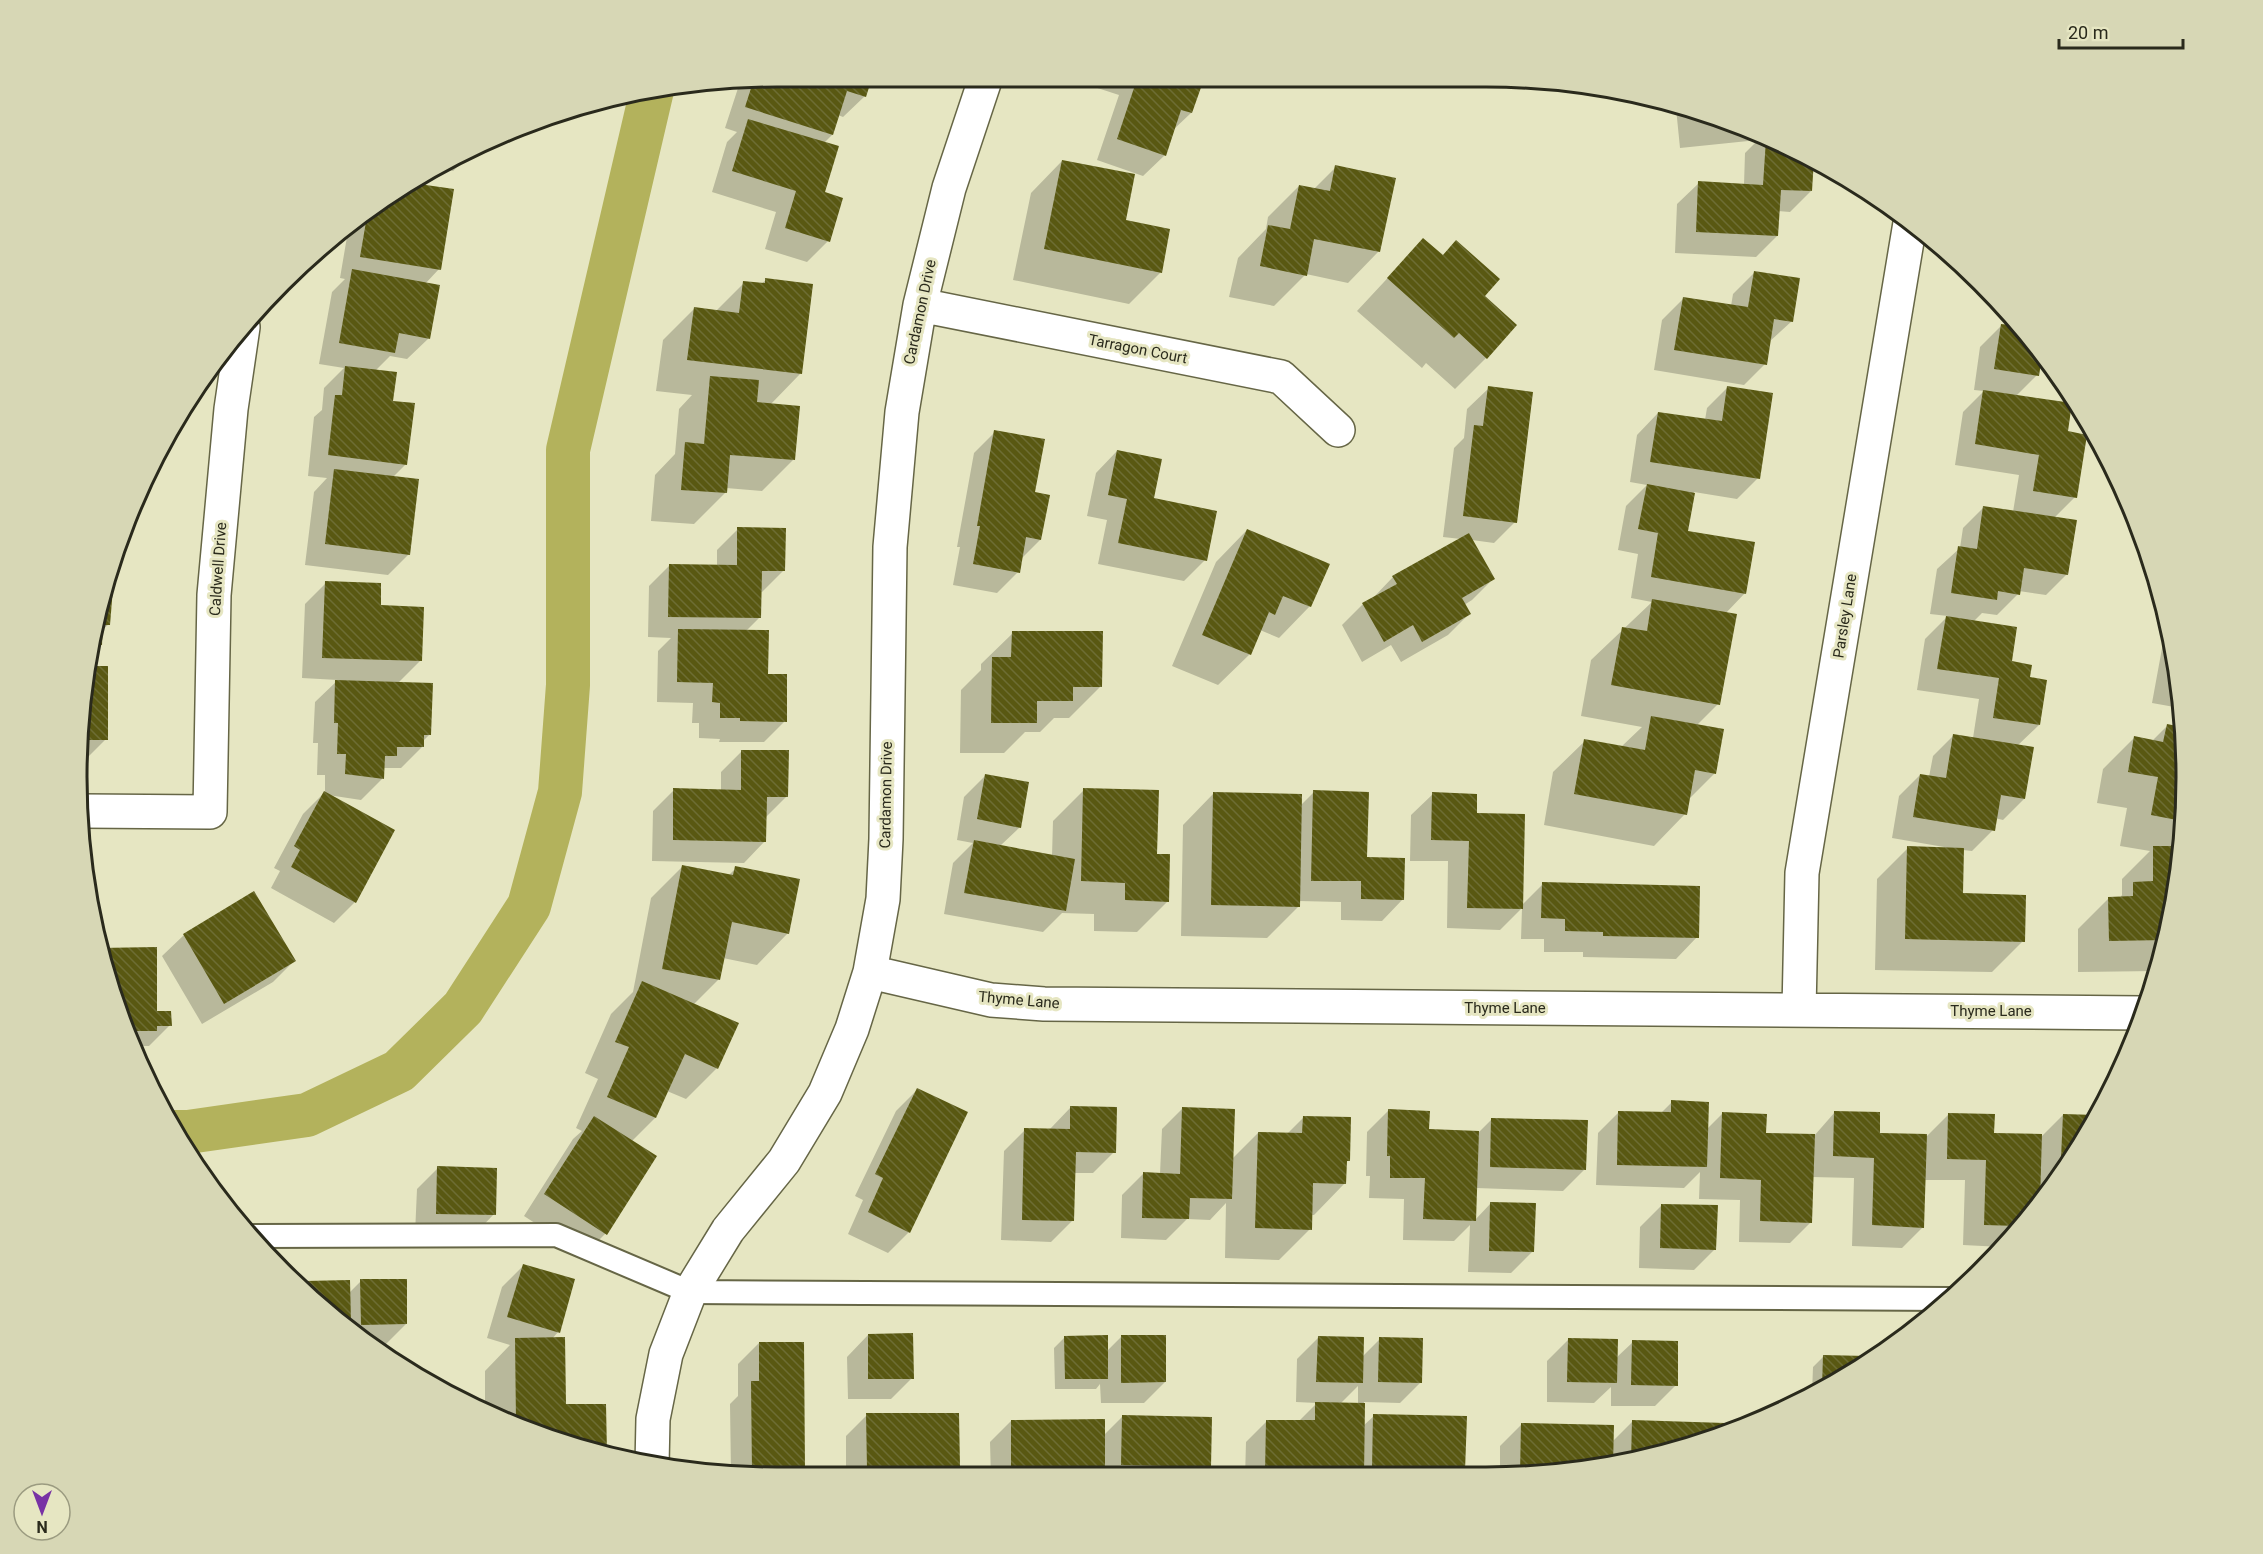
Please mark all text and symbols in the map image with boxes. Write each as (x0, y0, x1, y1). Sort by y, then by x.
scale bar (2059, 12, 2184, 50)
text: 20 m (2068, 22, 2108, 43)
street label: Cardamon Drive (900, 258, 940, 366)
street label: Tarragon Court (1087, 331, 1189, 367)
street label: Caldwell Drive (206, 521, 230, 617)
street label: Parsley Lane (1829, 572, 1861, 659)
street label: Cardamon Drive (876, 741, 896, 849)
street label: Thyme Lane (978, 987, 1060, 1013)
street label: Thyme Lane (1464, 999, 1546, 1017)
street label: Thyme Lane (1950, 1002, 2032, 1020)
north arrow (12, 1482, 72, 1542)
text: N (36, 1517, 48, 1536)

